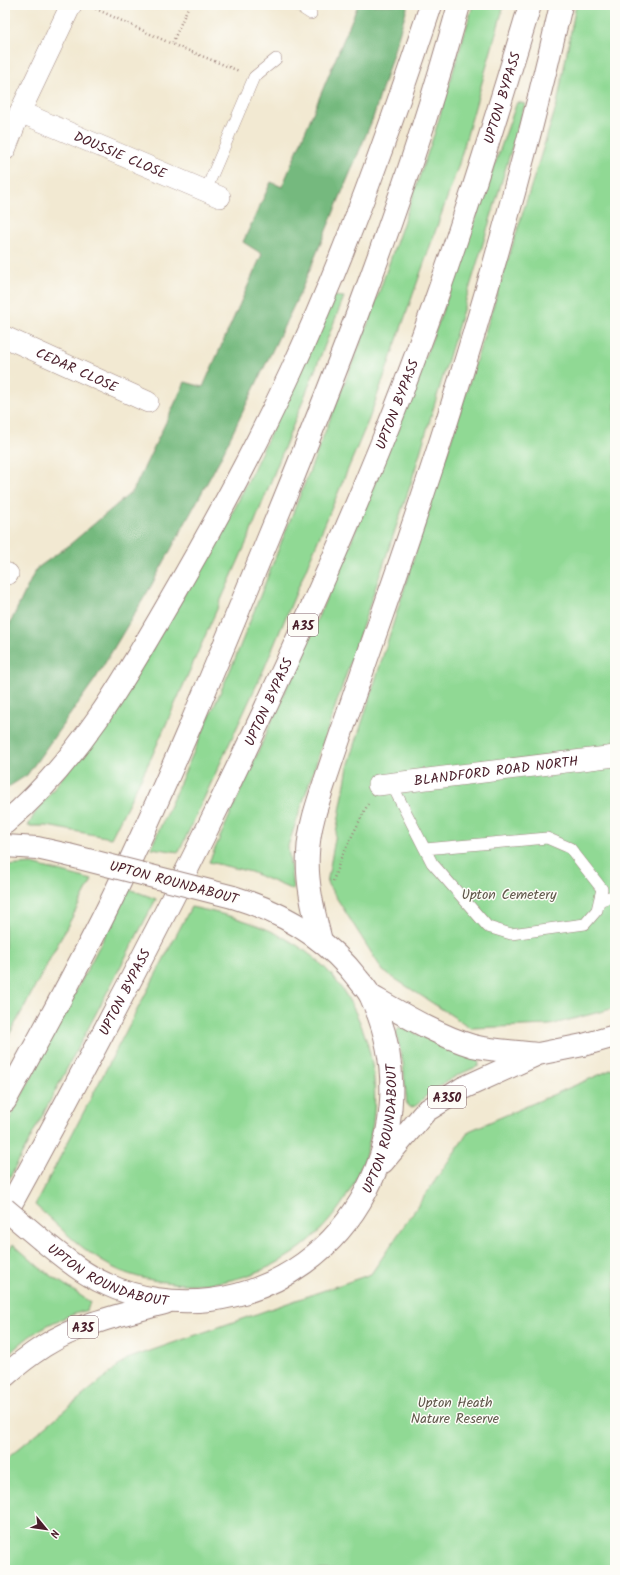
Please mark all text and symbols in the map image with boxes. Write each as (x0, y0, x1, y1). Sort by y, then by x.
street label: UPTON BYPASS (478, 49, 527, 147)
street label: DOUSSIE CLOSE (70, 126, 171, 185)
street label: CEDAR CLOSE (32, 342, 122, 399)
street label: UPTON BYPASS (370, 356, 425, 453)
road number: A35 (288, 614, 318, 636)
street label: UPTON BYPASS (239, 654, 300, 750)
street label: BLANDFORD ROAD NORTH (413, 751, 580, 793)
street label: UPTON ROUNDABOUT (107, 855, 242, 911)
park label: Upton Cemetery (462, 884, 557, 906)
street label: UPTON BYPASS (94, 945, 157, 1040)
street label: UPTON ROUNDABOUT (357, 1061, 403, 1198)
road number: A350 (428, 1086, 466, 1108)
street label: UPTON ROUNDABOUT (42, 1239, 171, 1313)
road number: A35 (68, 1316, 98, 1338)
park label: Upton Heath Nature Reserve (411, 1392, 500, 1430)
north arrow (26, 1509, 66, 1549)
text: N (44, 1526, 63, 1541)

